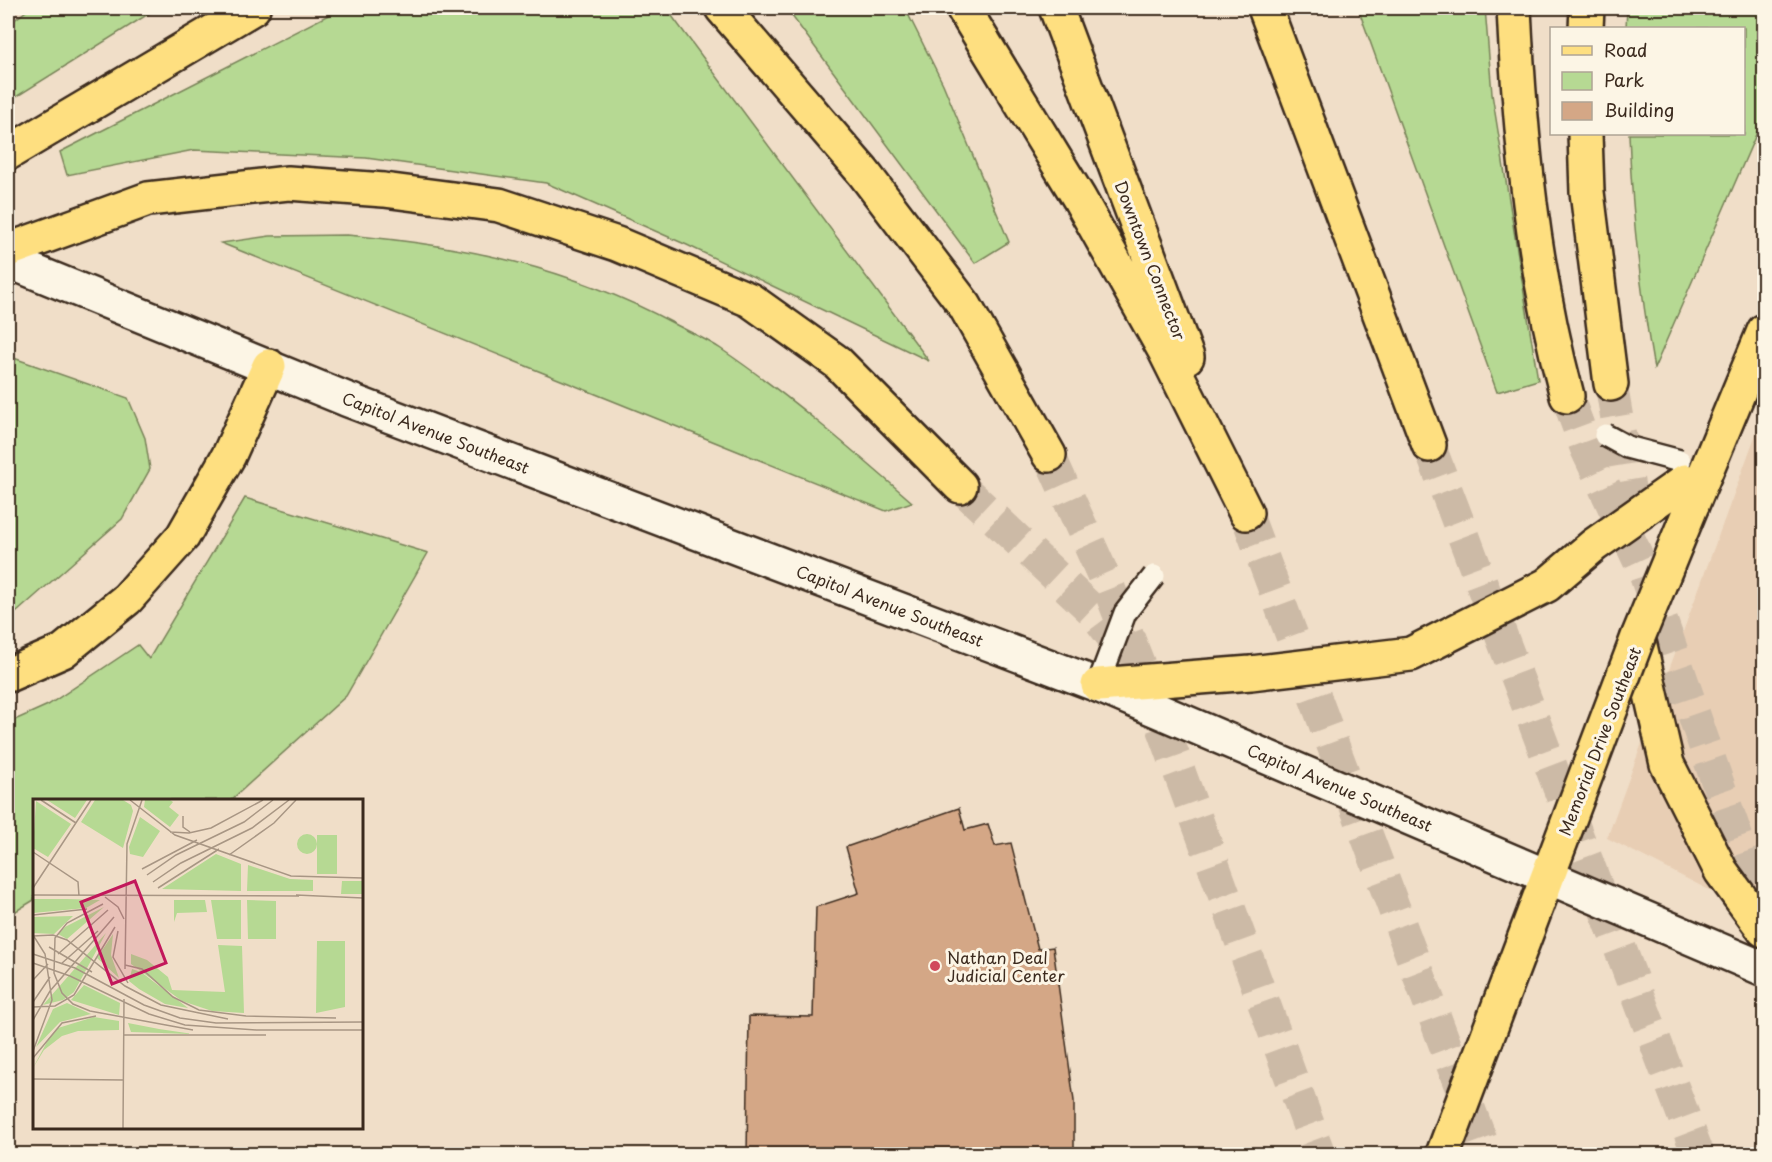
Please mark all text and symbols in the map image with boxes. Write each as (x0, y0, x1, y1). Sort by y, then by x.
legend (1550, 27, 1745, 135)
text: Road (1604, 36, 1648, 63)
text: Park (1604, 66, 1644, 93)
text: Building (1604, 96, 1674, 123)
street label: Downtown Connector (1109, 177, 1193, 344)
street label: Capitol Avenue Southeast (339, 385, 533, 479)
street label: Capitol Avenue Southeast (793, 558, 987, 652)
street label: Memorial Drive Southeast (1552, 643, 1646, 839)
street label: Capitol Avenue Southeast (1244, 737, 1436, 837)
inset map (33, 799, 363, 1129)
place label: Nathan Deal Judicial Center (947, 945, 1065, 987)
marker: Nathan Deal Judicial Center (928, 959, 942, 973)

